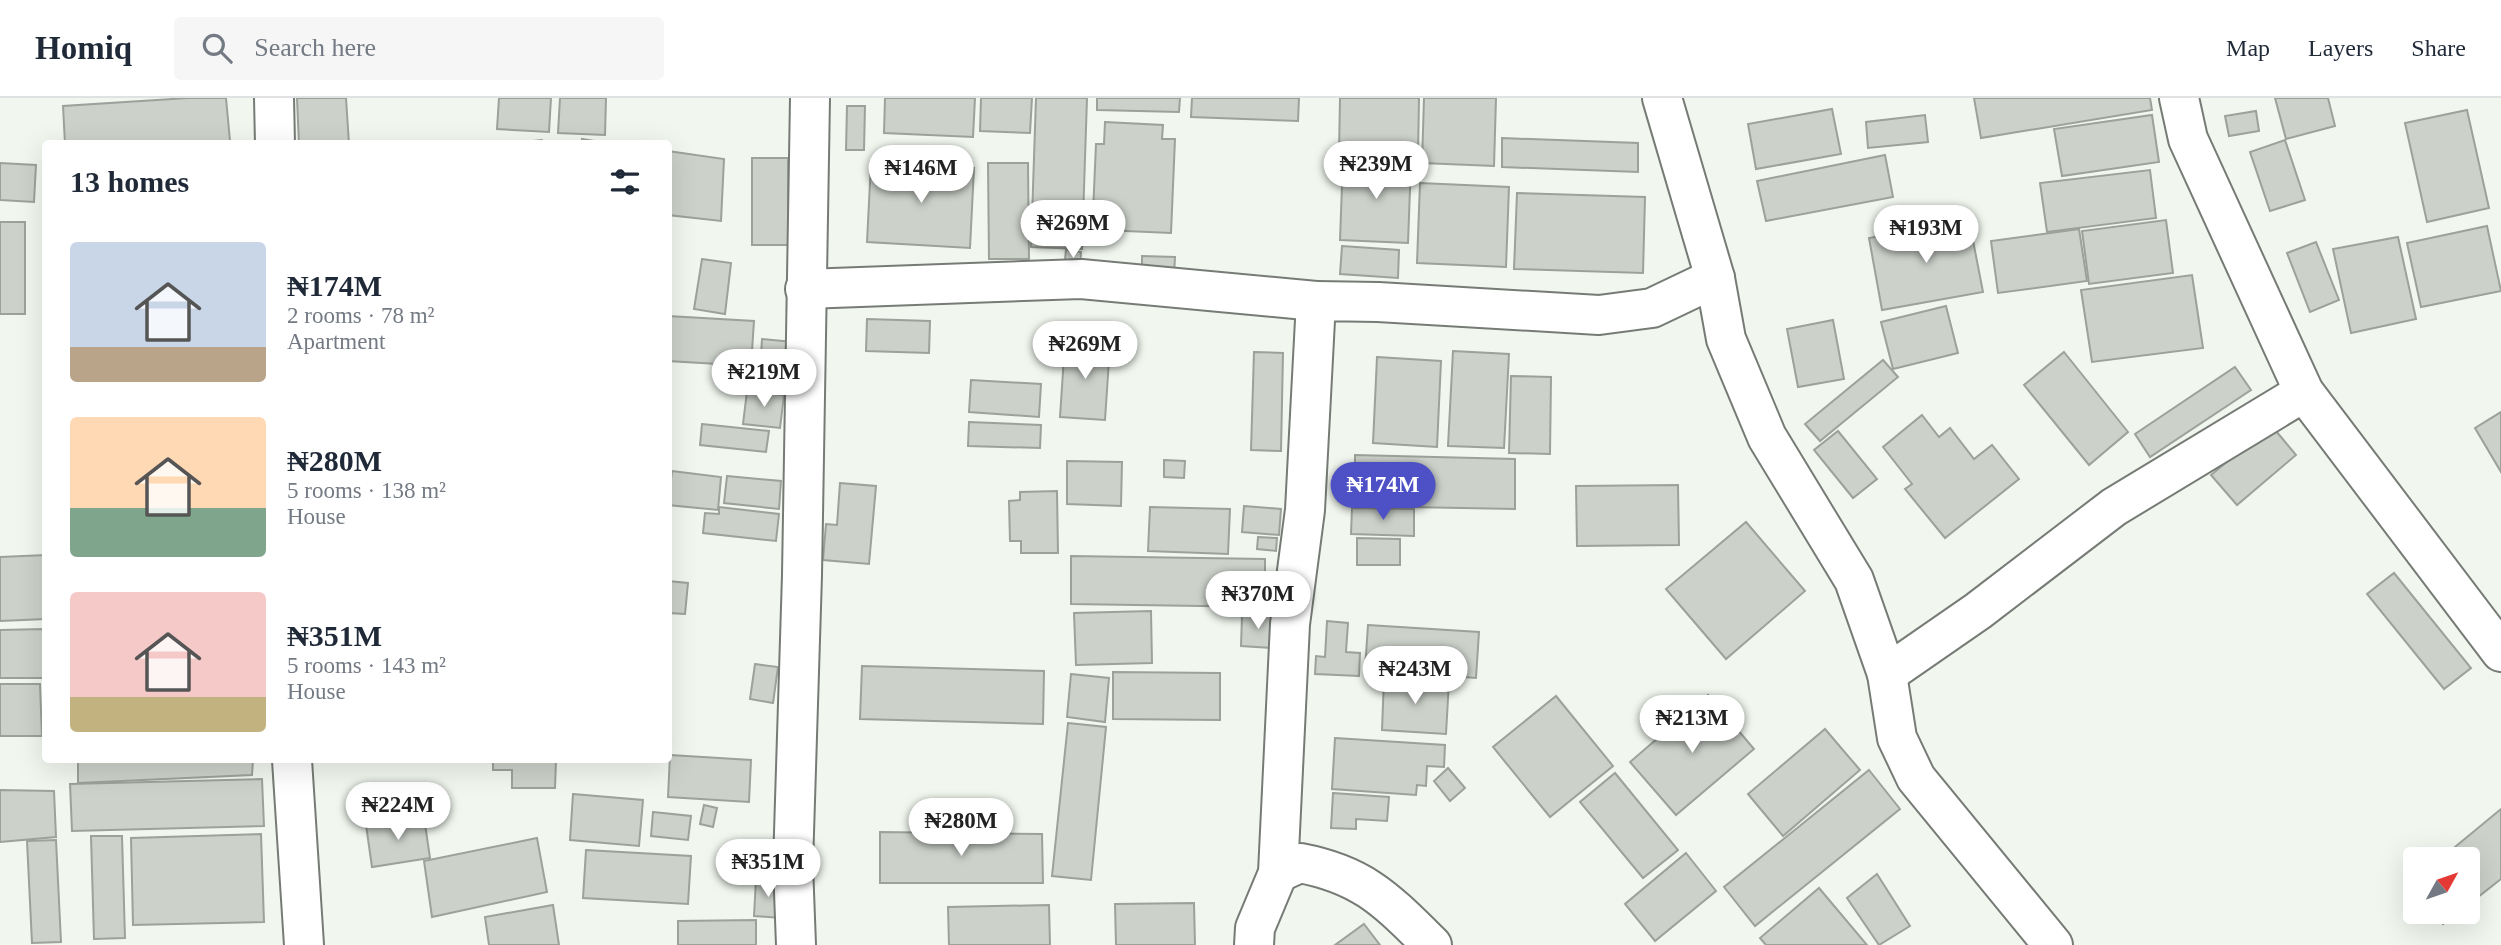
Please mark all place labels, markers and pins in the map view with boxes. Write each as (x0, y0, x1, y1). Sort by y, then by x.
pin: ₦239M (1327, 141, 1425, 201)
pin: ₦146M (872, 146, 970, 205)
pin: ₦269M (1024, 200, 1122, 260)
pin: ₦193M (1877, 206, 1975, 265)
pin: ₦269M (1036, 322, 1134, 381)
pin: ₦219M (715, 350, 813, 409)
pin: ₦174M (1334, 462, 1432, 522)
pin: ₦370M (1209, 572, 1307, 631)
pin: ₦243M (1366, 646, 1464, 706)
pin: ₦213M (1643, 696, 1741, 755)
pin: ₦224M (349, 782, 447, 842)
pin: ₦280M (912, 798, 1010, 858)
pin: ₦351M (719, 840, 817, 899)

